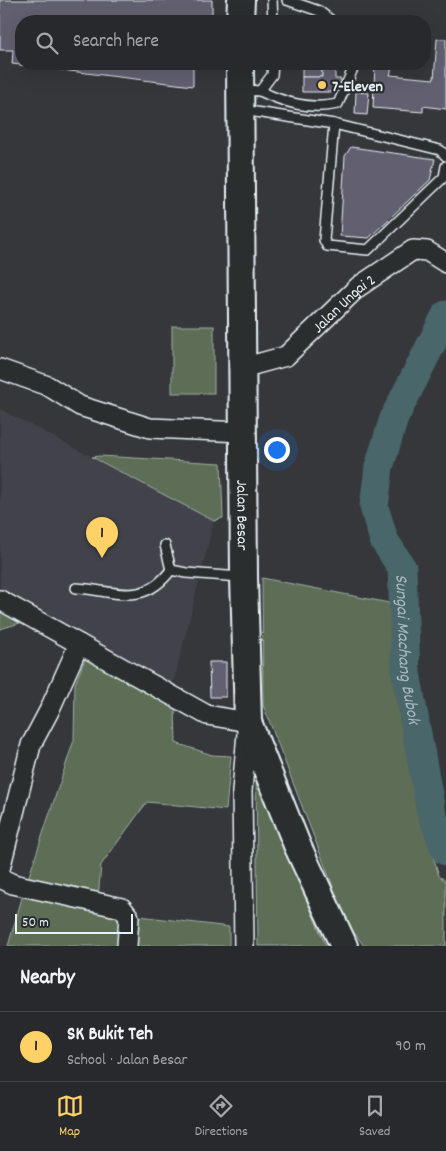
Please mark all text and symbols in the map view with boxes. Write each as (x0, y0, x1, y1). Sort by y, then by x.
search box (15, 15, 431, 70)
icon: search (33, 29, 61, 57)
text: Search here (73, 29, 159, 56)
place label: 7-Eleven (332, 76, 383, 99)
marker: 7-Eleven (316, 79, 328, 91)
street label: Jalan Ungai 2 (308, 269, 381, 339)
your location (264, 437, 290, 463)
street label: Jalan Besar (229, 480, 253, 550)
pin: 1 (86, 517, 118, 558)
water label: Sungai Machang Bubok (387, 574, 425, 728)
scale bar (15, 911, 132, 934)
text: 50 m (22, 913, 49, 933)
text: Nearby (20, 964, 75, 994)
text: SK Bukit Teh (67, 1022, 153, 1049)
text: 1 (34, 1035, 38, 1058)
text: 90 m (395, 1035, 426, 1058)
text: School · Jalan Besar (67, 1049, 187, 1072)
tab: Map (56, 1092, 84, 1142)
tab: Directions (195, 1092, 248, 1142)
tab: Saved (359, 1092, 390, 1142)

